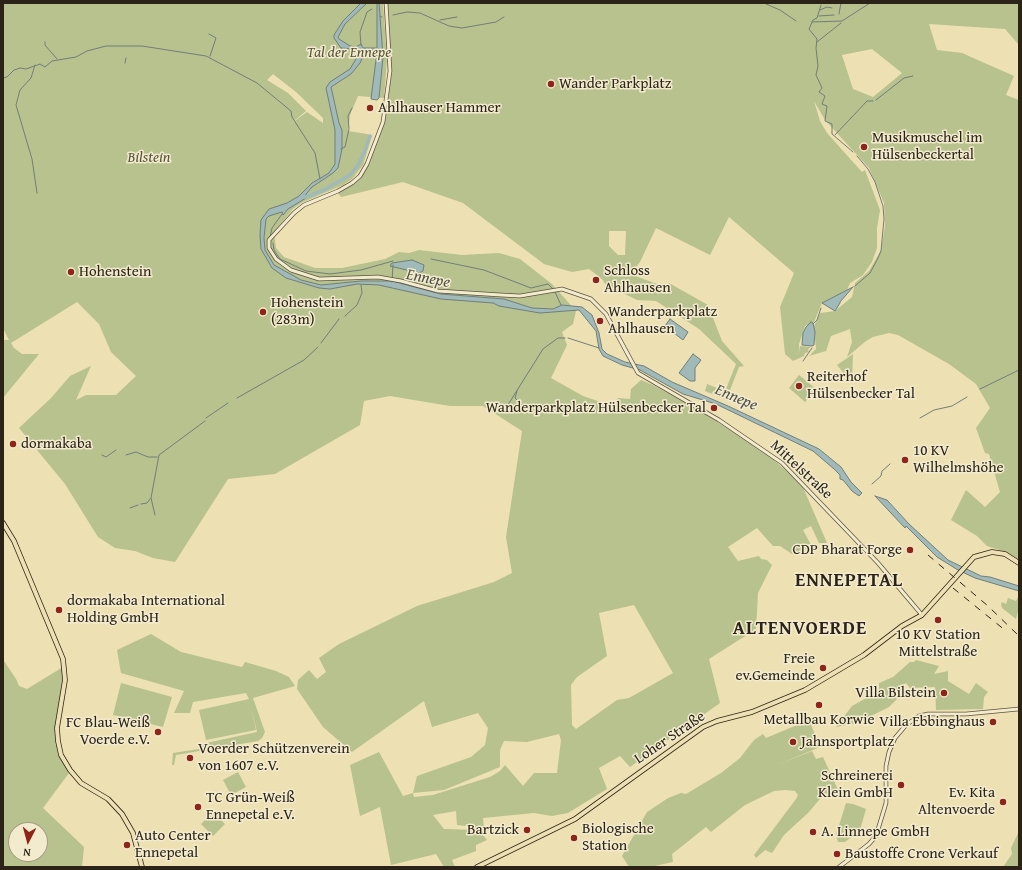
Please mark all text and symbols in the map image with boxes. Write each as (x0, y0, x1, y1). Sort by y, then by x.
park label: Tal der Ennepe (307, 44, 391, 62)
place label: Wander Parkplatz (559, 75, 671, 93)
marker: Wander Parkplatz (546, 79, 556, 89)
place label: Ahlhauser Hammer (378, 99, 501, 117)
marker: Ahlhauser Hammer (365, 103, 375, 113)
place label: Musikmuschel im Hülsenbeckertal (872, 129, 982, 164)
marker: Musikmuschel im Hülsenbeckertal (859, 142, 869, 152)
park label: Bilstein (128, 149, 170, 167)
place label: Schloss Ahlhausen (604, 262, 671, 297)
place label: Hohenstein (79, 263, 151, 281)
water label: Ennepe (404, 265, 452, 293)
marker: Hohenstein (66, 267, 76, 277)
marker: Schloss Ahlhausen (591, 275, 601, 285)
place label: Hohenstein (283m) (271, 294, 343, 329)
place label: Wanderparkplatz Ahlhausen (608, 303, 717, 338)
marker: Hohenstein (283m) (258, 307, 268, 317)
marker: Wanderparkplatz Ahlhausen (595, 316, 605, 326)
place label: Reiterhof Hülsenbecker Tal (807, 368, 915, 403)
water label: Ennepe (712, 381, 760, 415)
marker: Reiterhof Hülsenbecker Tal (794, 381, 804, 391)
place label: Wanderparkplatz Hülsenbecker Tal (486, 399, 706, 417)
marker: Wanderparkplatz Hülsenbecker Tal (709, 403, 719, 413)
place label: dormakaba (21, 435, 92, 453)
street label: Mittelstraße (766, 437, 836, 503)
marker: dormakaba (8, 439, 18, 449)
place label: 10 KV Wilhelmshöhe (913, 442, 1004, 477)
marker: 10 KV Wilhelmshöhe (900, 455, 910, 465)
place label: CDP Bharat Forge (793, 541, 902, 559)
marker: CDP Bharat Forge (905, 545, 915, 555)
district label: ENNEPETAL (795, 570, 903, 592)
place label: dormakaba International Holding GmbH (67, 592, 225, 627)
marker: dormakaba International Holding GmbH (54, 605, 64, 615)
marker: 10 KV Station Mittelstraße (933, 615, 943, 625)
district label: ALTENVOERDE (733, 618, 867, 640)
place label: 10 KV Station Mittelstraße (895, 626, 981, 661)
place label: Freie ev.Gemeinde (735, 650, 815, 685)
marker: Freie ev.Gemeinde (818, 663, 828, 673)
place label: Villa Bilstein (855, 684, 936, 702)
marker: Villa Bilstein (939, 688, 949, 698)
marker: Metallbau Korwie (814, 700, 824, 710)
street label: Loher Straße (631, 708, 709, 768)
place label: Metallbau Korwie (763, 711, 875, 729)
place label: Villa Ebbinghaus (879, 713, 985, 731)
place label: FC Blau-Weiß Voerde e.V. (66, 714, 150, 749)
marker: Villa Ebbinghaus (988, 717, 998, 727)
marker: FC Blau-Weiß Voerde e.V. (153, 727, 163, 737)
place label: Jahnsportplatz (801, 733, 894, 751)
marker: Jahnsportplatz (788, 737, 798, 747)
place label: Voerder Schützenverein von 1607 e.V. (198, 740, 350, 775)
marker: Voerder Schützenverein von 1607 e.V. (185, 753, 195, 763)
place label: Schreinerei Klein GmbH (818, 767, 893, 802)
marker: Schreinerei Klein GmbH (896, 780, 906, 790)
place label: Ev. Kita Altenvoerde (918, 784, 995, 819)
place label: TC Grün-Weiß Ennepetal e.V. (206, 789, 295, 824)
marker: Ev. Kita Altenvoerde (998, 797, 1008, 807)
marker: TC Grün-Weiß Ennepetal e.V. (193, 802, 203, 812)
place label: Biologische Station (582, 820, 654, 855)
place label: Bartzick (467, 821, 519, 839)
north arrow (8, 822, 48, 862)
place label: A. Linnepe GmbH (821, 823, 930, 841)
marker: Bartzick (522, 825, 532, 835)
place label: Auto Center Ennepetal (135, 827, 211, 862)
marker: A. Linnepe GmbH (808, 827, 818, 837)
marker: Biologische Station (569, 833, 579, 843)
marker: Auto Center Ennepetal (122, 840, 132, 850)
text: N (22, 845, 31, 861)
place label: Baustoffe Crone Verkauf (845, 845, 998, 863)
marker: Baustoffe Crone Verkauf (832, 849, 842, 859)

